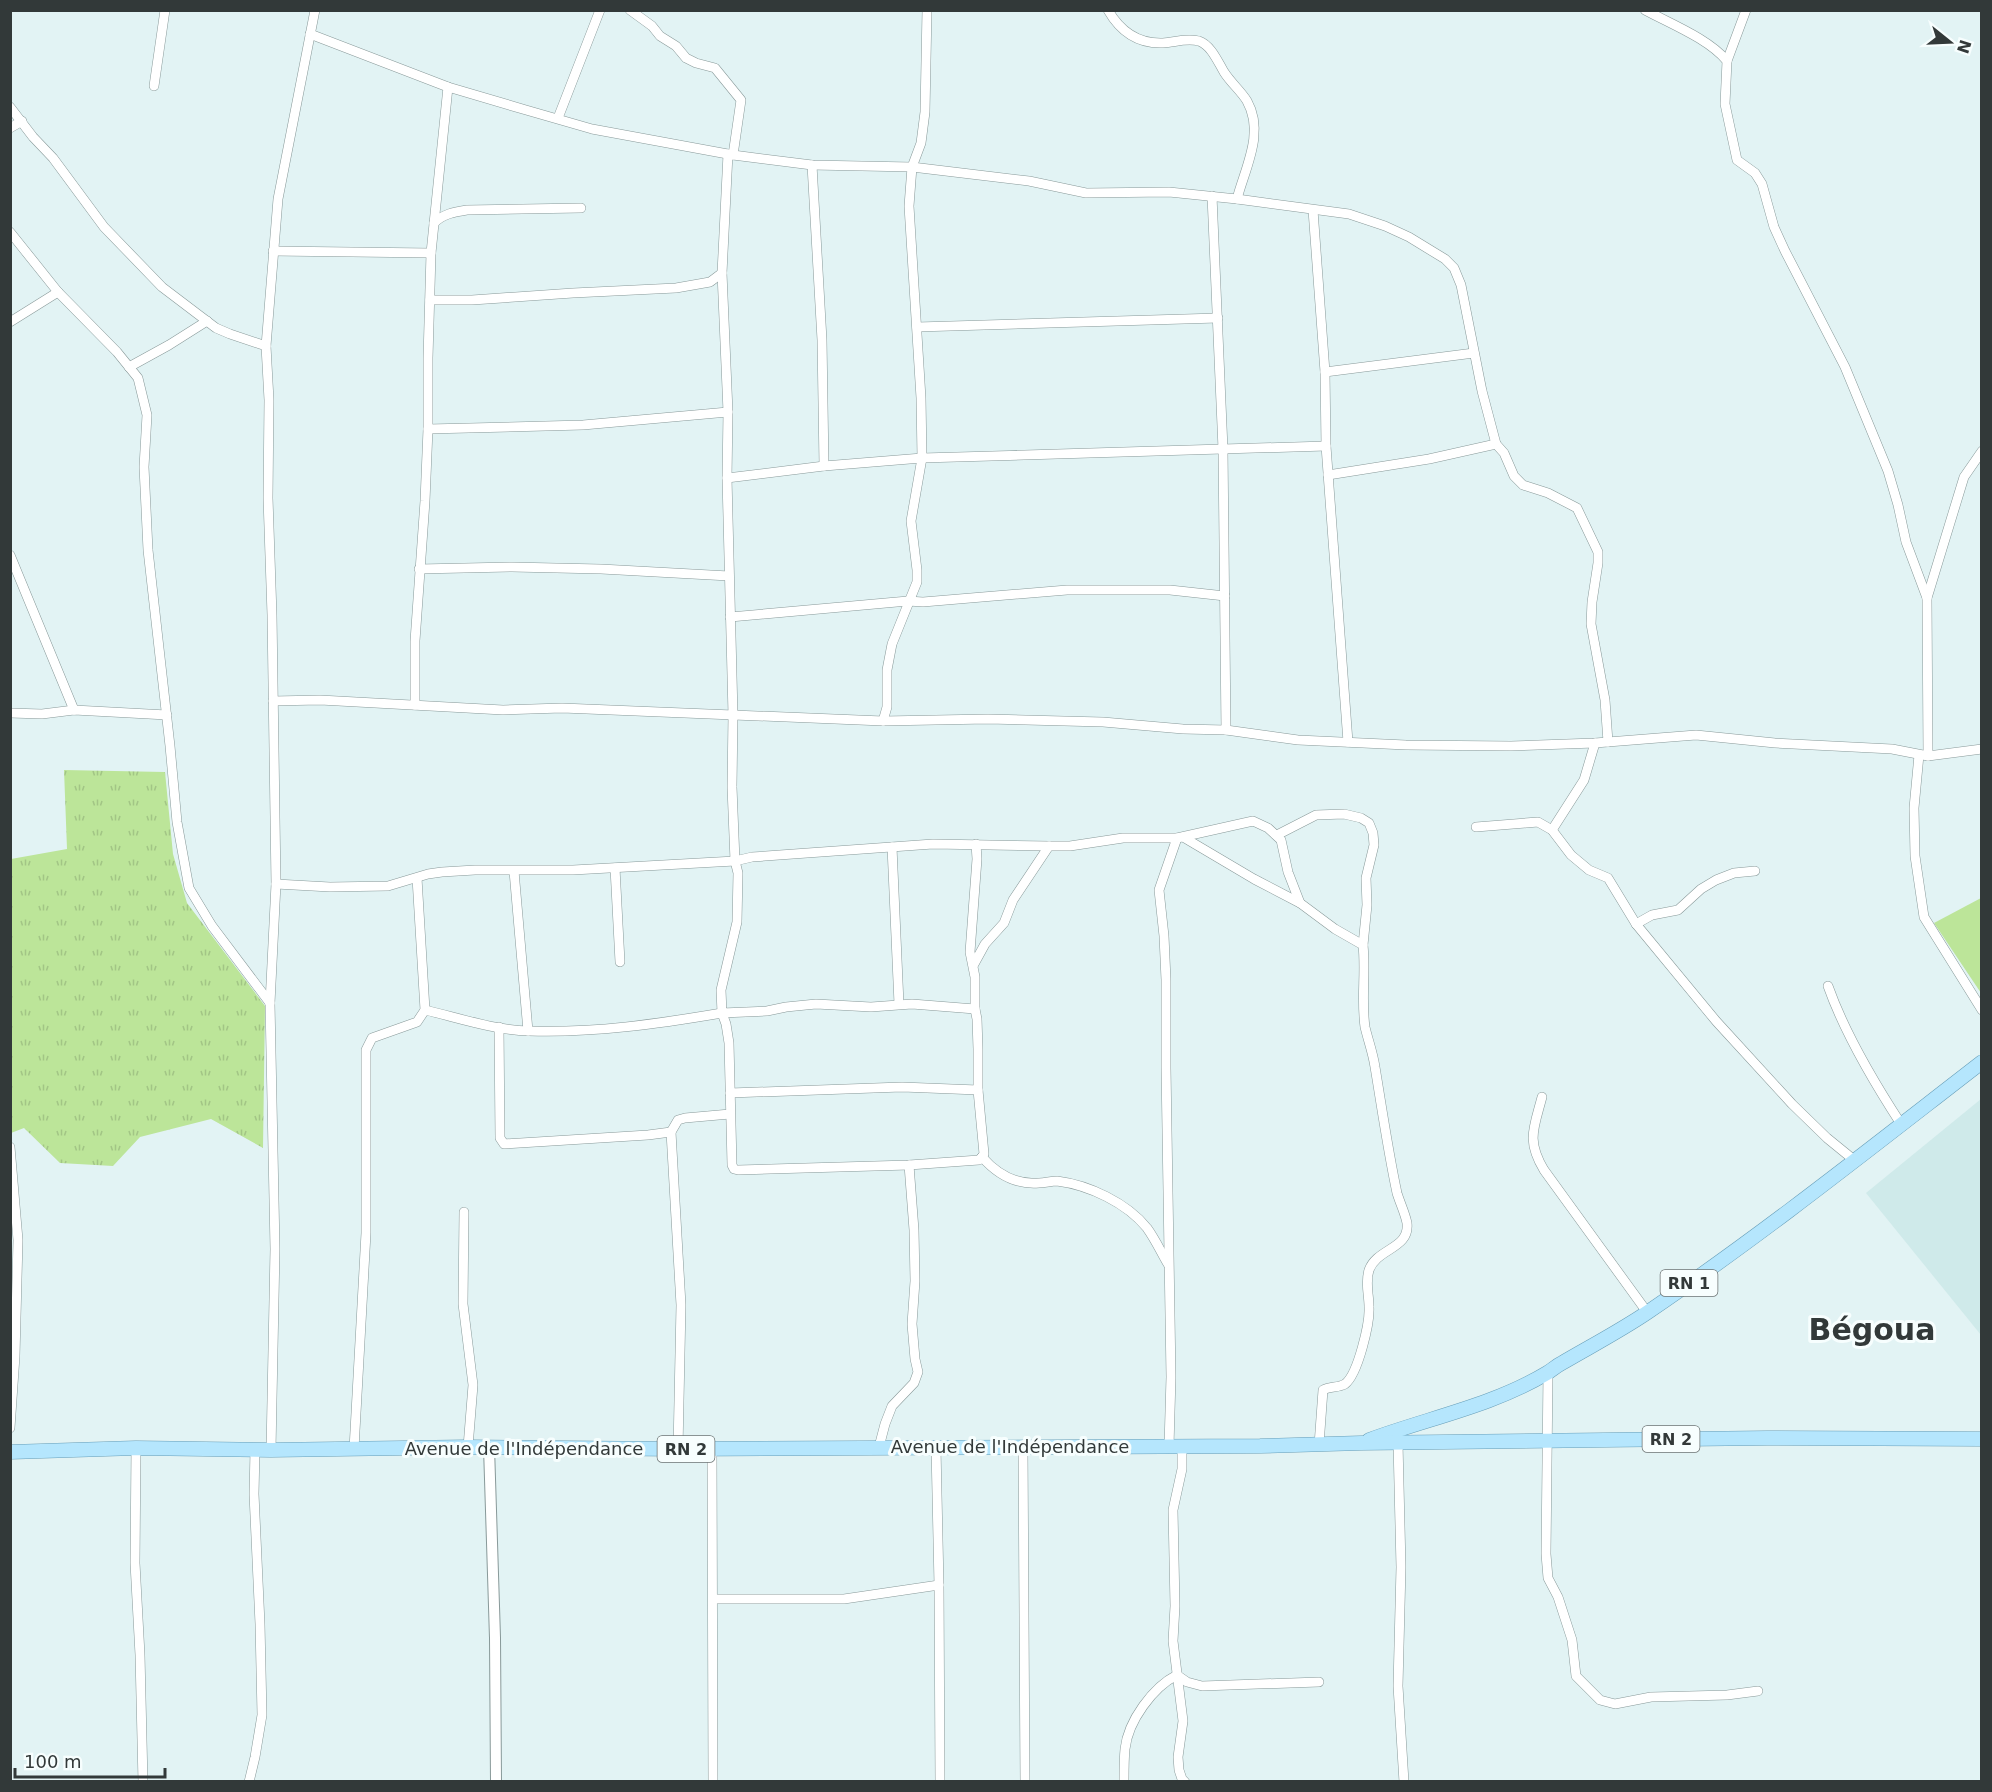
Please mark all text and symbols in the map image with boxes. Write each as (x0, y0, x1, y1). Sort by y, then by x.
north arrow (1920, 12, 1980, 72)
text: N (1953, 37, 1975, 56)
road number: RN 1 (1660, 1270, 1718, 1296)
district label: Bégoua (1809, 1312, 1935, 1347)
road number: RN 2 (1642, 1426, 1700, 1452)
road number: RN 2 (658, 1436, 714, 1462)
street label: Avenue de l'Indépendance (891, 1436, 1129, 1457)
street label: Avenue de l'Indépendance (405, 1438, 643, 1459)
scale bar (15, 1741, 165, 1779)
text: 100 m (24, 1751, 82, 1772)

